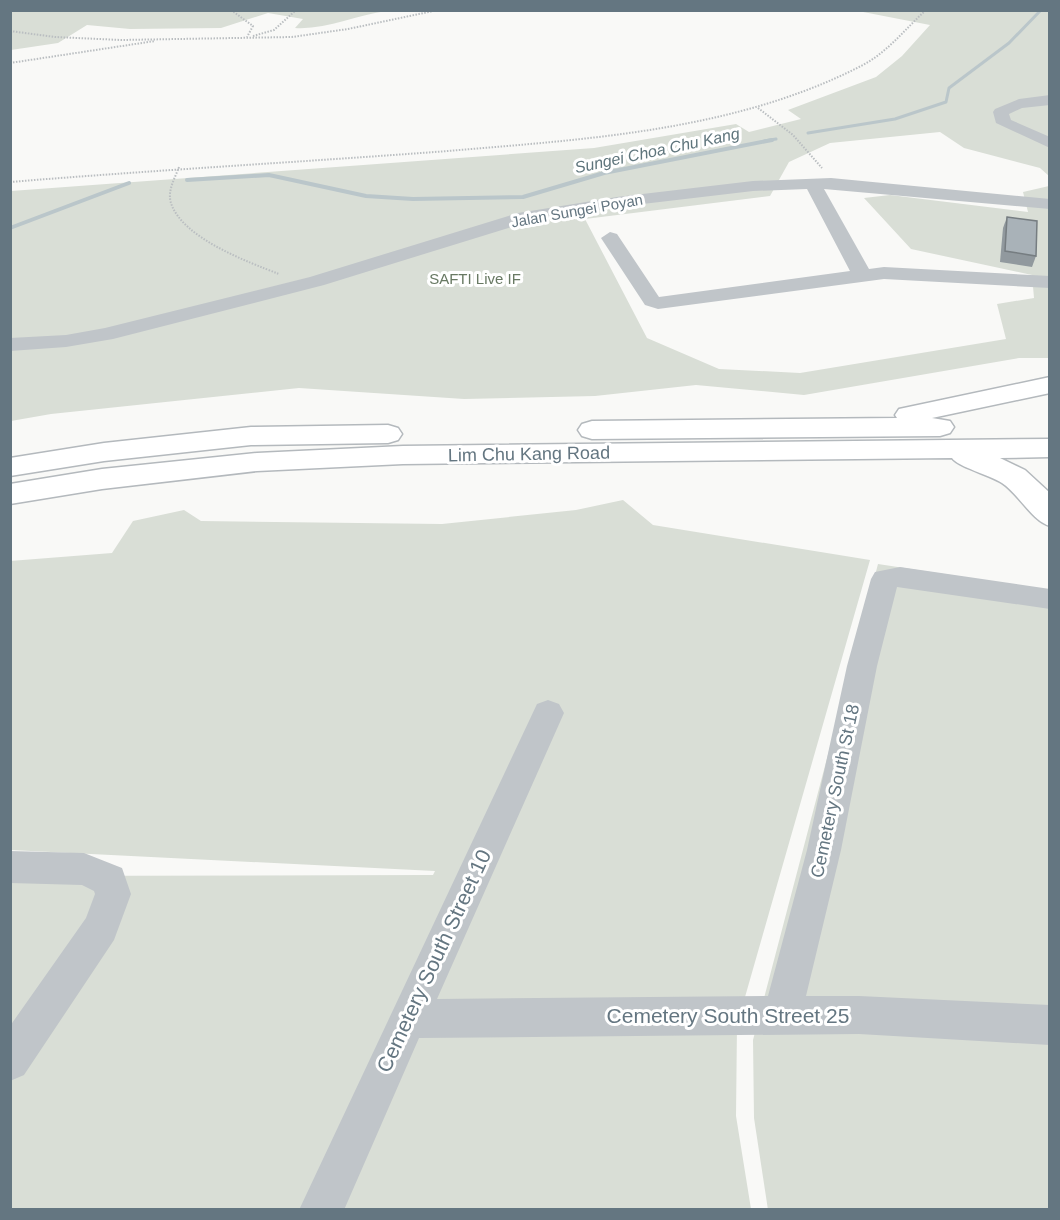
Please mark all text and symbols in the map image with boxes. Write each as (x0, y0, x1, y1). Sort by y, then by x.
water label: Sungei Choa Chu Kang (573, 125, 741, 176)
street label: Jalan Sungei Poyan (510, 191, 644, 230)
park label: SAFTI Live IF (429, 270, 521, 287)
street label: Lim Chu Kang Road (448, 443, 610, 465)
street label: Cemetery South St 18 (807, 702, 863, 880)
street label: Cemetery South Street 10 (372, 846, 495, 1076)
street label: Cemetery South Street 25 (607, 1004, 849, 1027)

